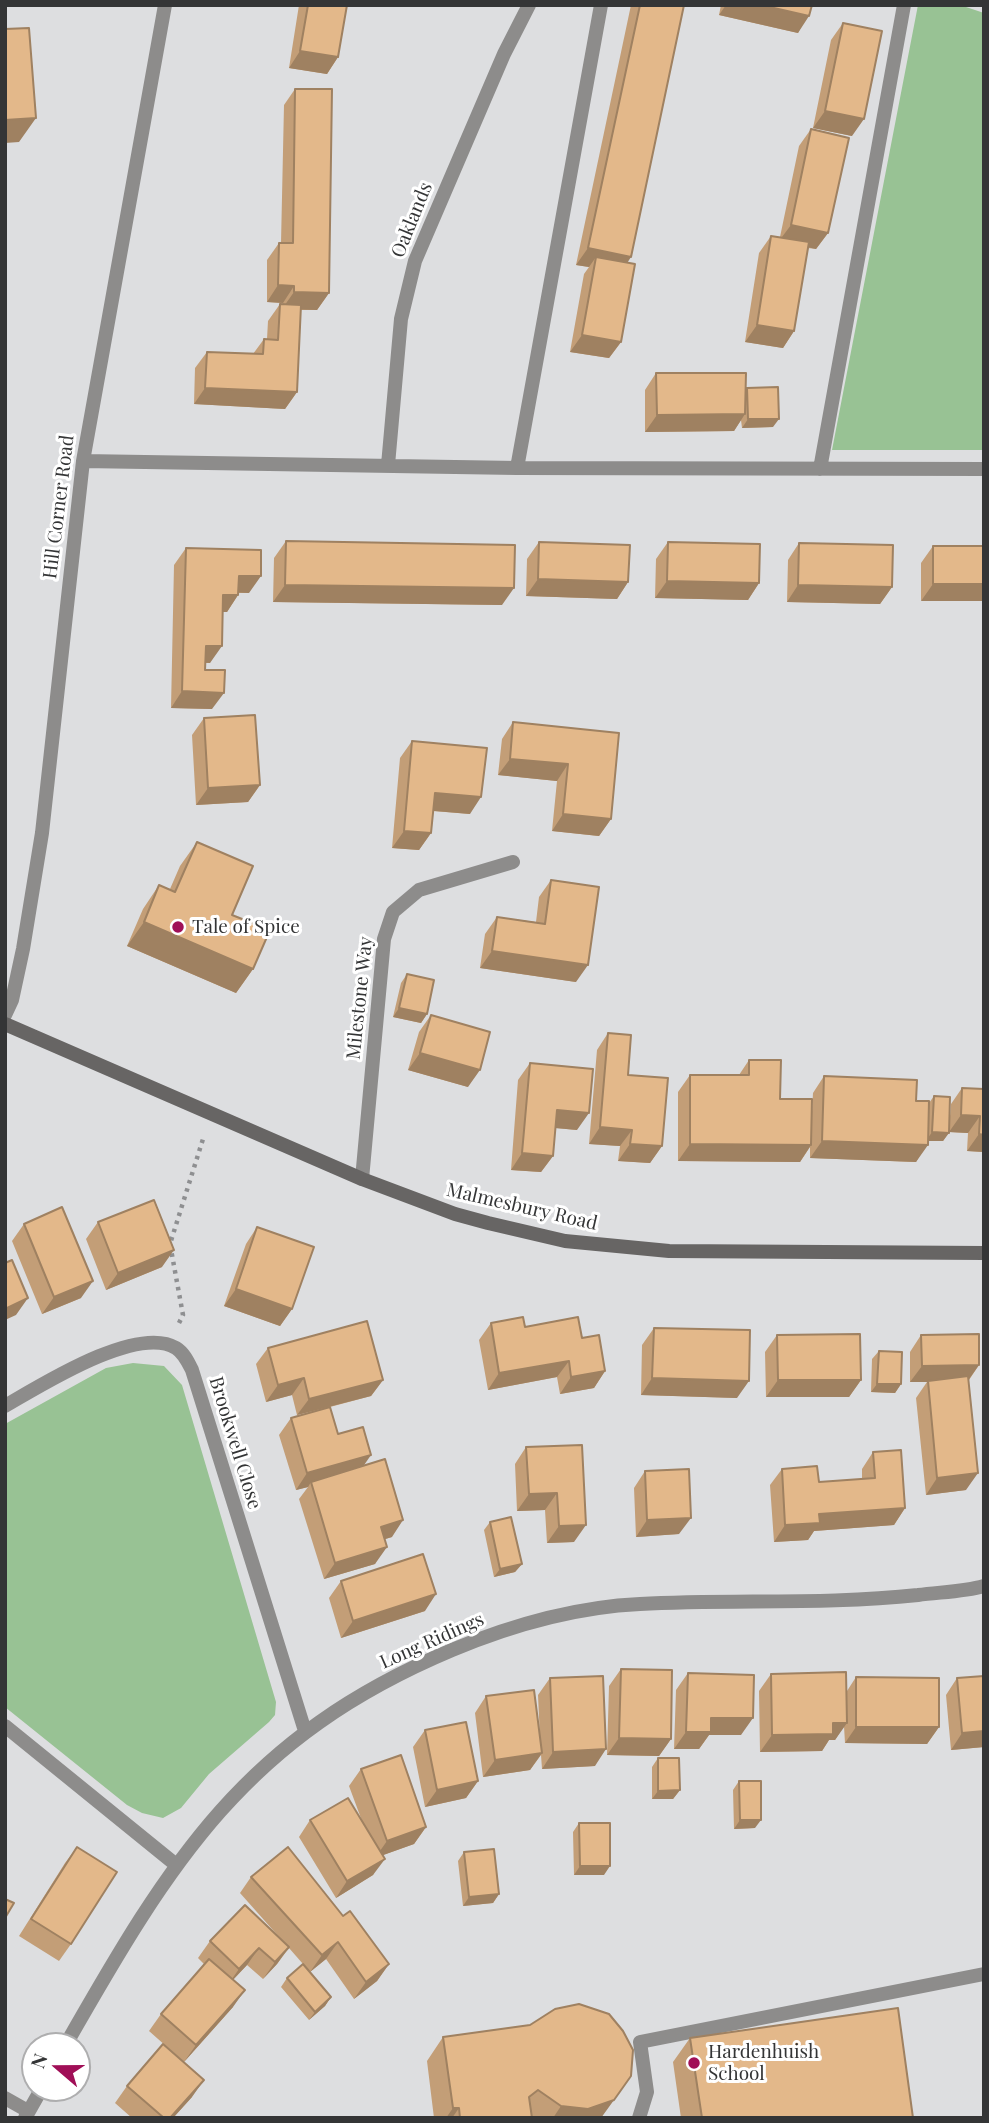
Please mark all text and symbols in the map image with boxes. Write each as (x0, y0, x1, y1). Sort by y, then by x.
street label: Oaklands (387, 179, 437, 261)
street label: Hill Corner Road (39, 434, 79, 580)
place label: Tale of Spice (192, 916, 300, 938)
marker: Tale of Spice (170, 919, 186, 935)
street label: Milestone Way (342, 935, 378, 1061)
street label: Malmesbury Road (444, 1179, 600, 1235)
street label: Brookwell Close (204, 1374, 266, 1512)
street label: Long Ridings (376, 1608, 488, 1674)
north arrow (21, 2032, 91, 2102)
place label: Hardenhuish School (708, 2041, 819, 2085)
text: N (24, 2050, 53, 2071)
marker: Hardenhuish School (686, 2055, 702, 2071)

